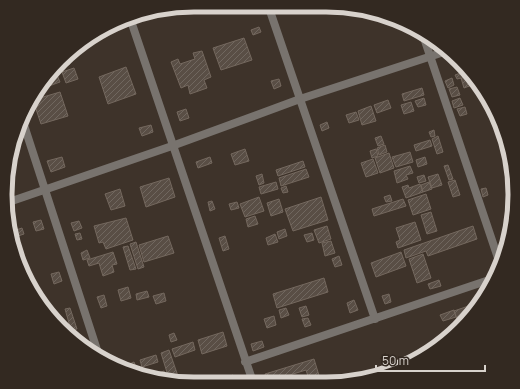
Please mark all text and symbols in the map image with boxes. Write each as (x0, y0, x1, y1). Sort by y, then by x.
scale bar (376, 347, 485, 373)
text: 50 m (382, 352, 409, 369)

